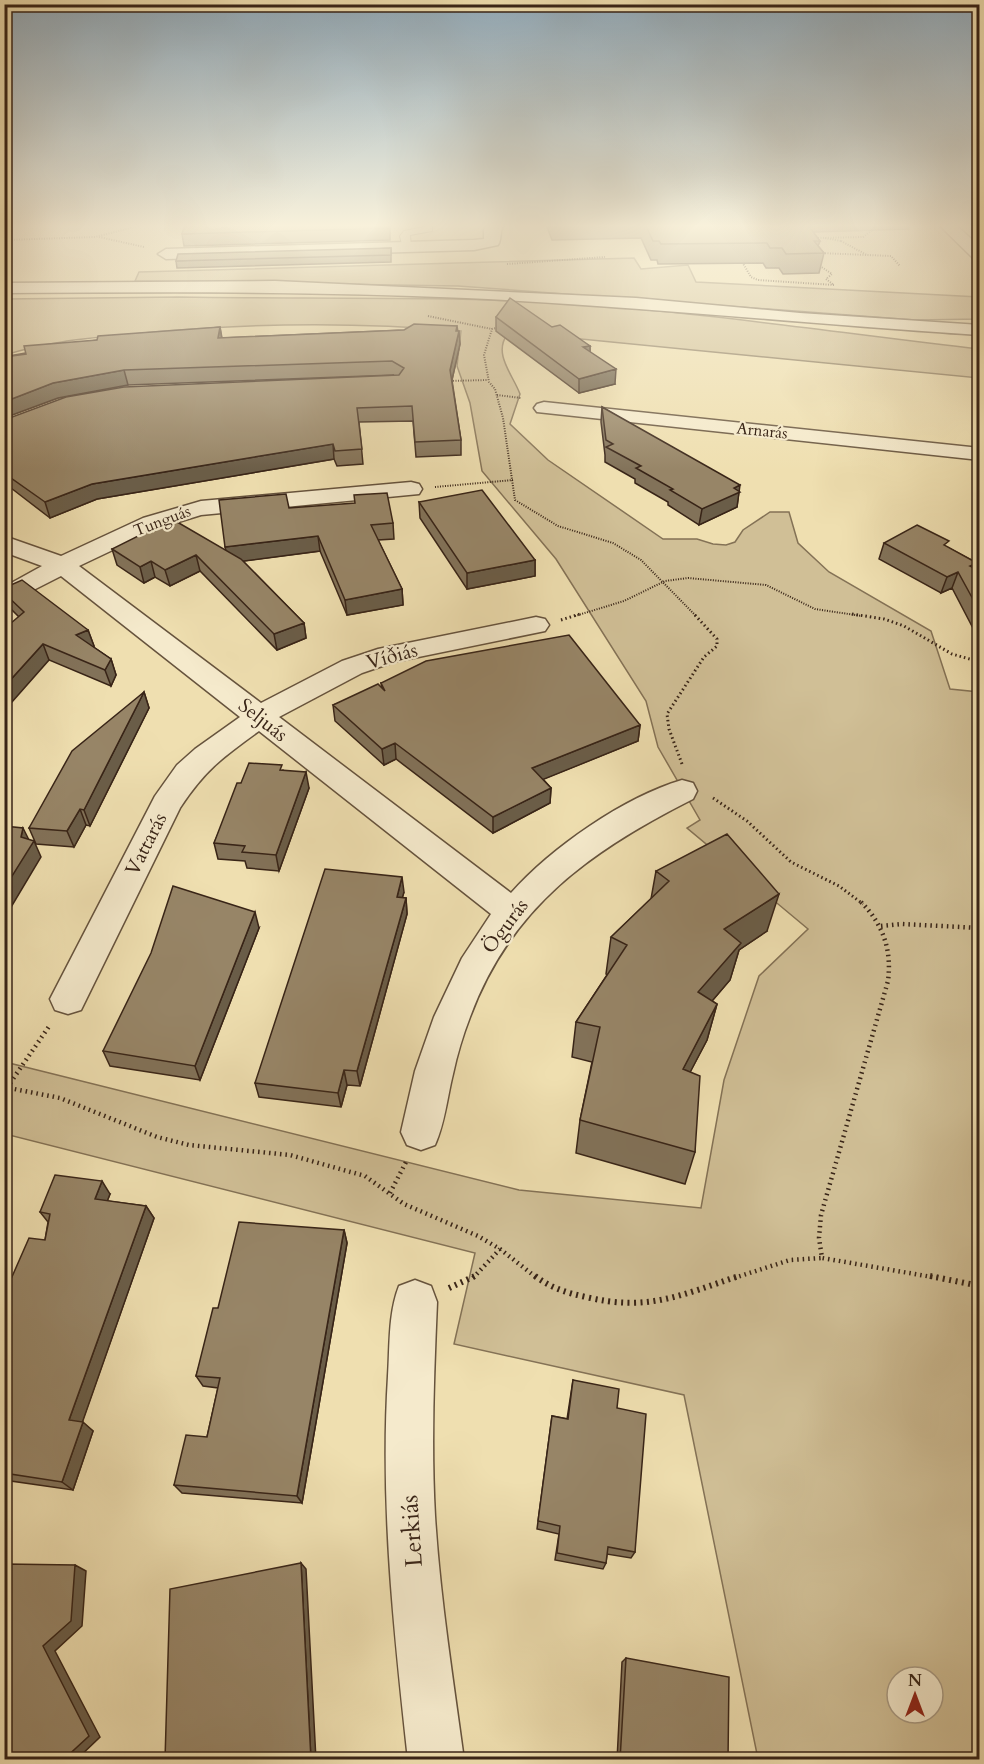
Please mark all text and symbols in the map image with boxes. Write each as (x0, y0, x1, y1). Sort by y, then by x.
street label: Arnarás (735, 417, 789, 445)
street label: Tunguás (130, 500, 194, 542)
street label: Víðiás (363, 636, 421, 676)
street label: Seljuás (233, 692, 293, 748)
street label: Vattarás (119, 808, 173, 880)
street label: Ögurás (476, 893, 534, 959)
street label: Lerkiás (393, 1494, 431, 1568)
north arrow (885, 1665, 945, 1725)
text: N (908, 1670, 922, 1692)

